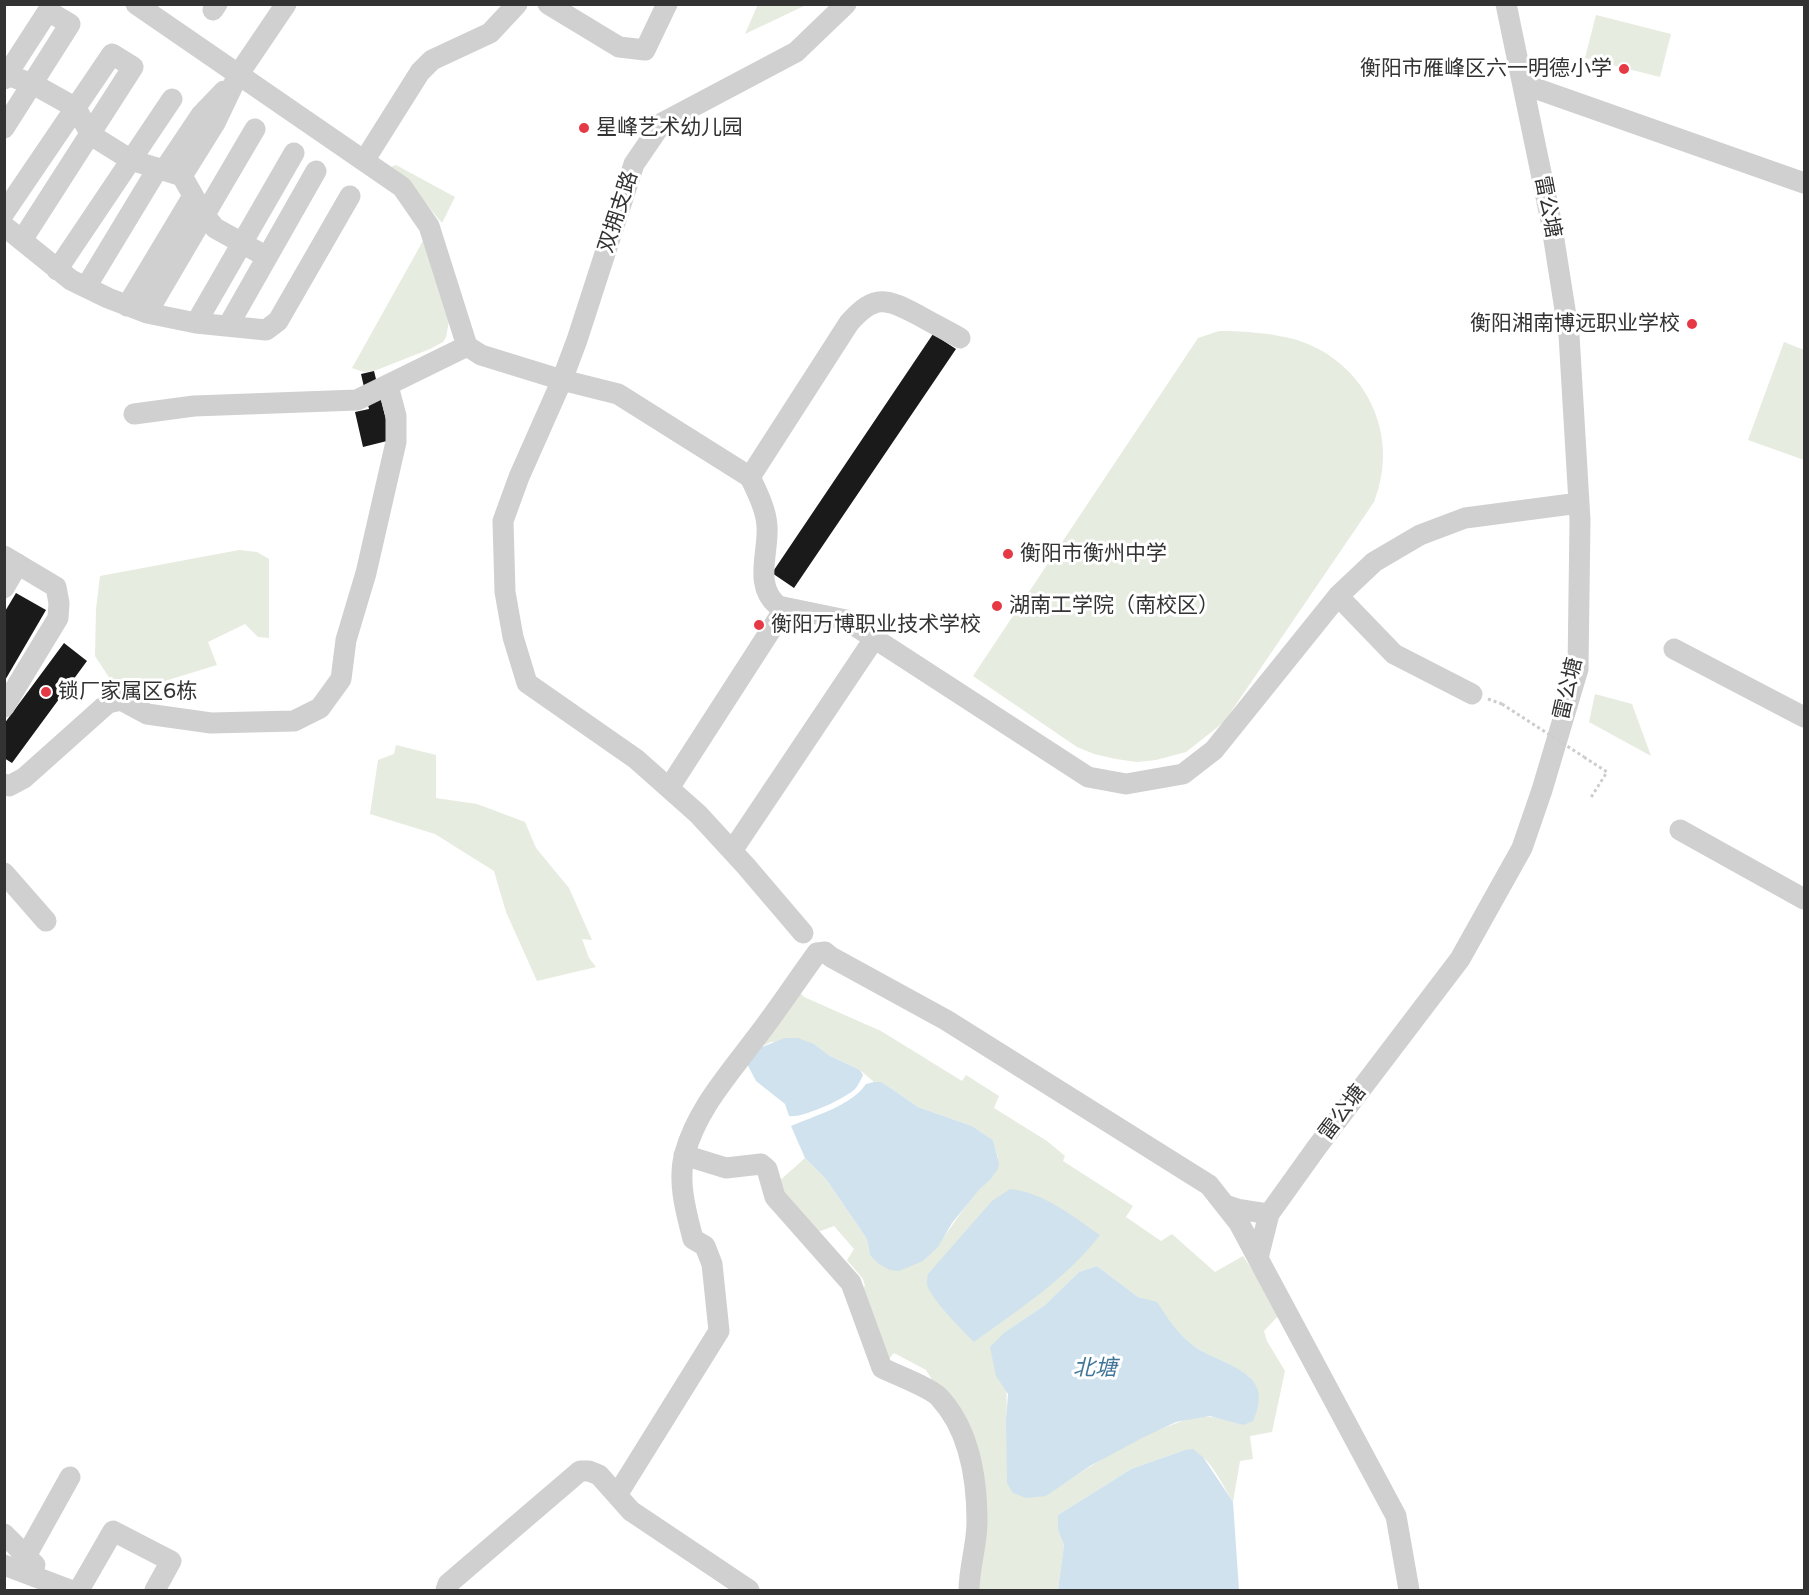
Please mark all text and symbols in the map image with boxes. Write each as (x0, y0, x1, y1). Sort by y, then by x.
place label: 衡阳市雁峰区六一明德小学 (1360, 56, 1612, 82)
marker: 衡阳市雁峰区六一明德小学 (1617, 62, 1631, 76)
place label: 星峰艺术幼儿园 (596, 115, 743, 141)
marker: 星峰艺术幼儿园 (577, 121, 591, 135)
street label: 双拥支路 (594, 168, 644, 256)
street label: 雷公塘 (1529, 174, 1565, 240)
place label: 衡阳湘南博远职业学校 (1470, 311, 1680, 337)
marker: 衡阳湘南博远职业学校 (1685, 317, 1699, 331)
place label: 衡阳市衡州中学 (1020, 541, 1167, 567)
marker: 衡阳市衡州中学 (1001, 547, 1015, 561)
place label: 湖南工学院（南校区） (1009, 593, 1219, 619)
marker: 湖南工学院（南校区） (990, 599, 1004, 613)
place label: 衡阳万博职业技术学校 (771, 612, 981, 638)
marker: 衡阳万博职业技术学校 (752, 618, 766, 632)
street label: 雷公塘 (1550, 655, 1588, 723)
place label: 锁厂家属区6栋 (58, 679, 197, 705)
marker: 锁厂家属区6栋 (39, 685, 53, 699)
street label: 雷公塘 (1314, 1080, 1372, 1146)
water label: 北塘 (1073, 1356, 1117, 1382)

